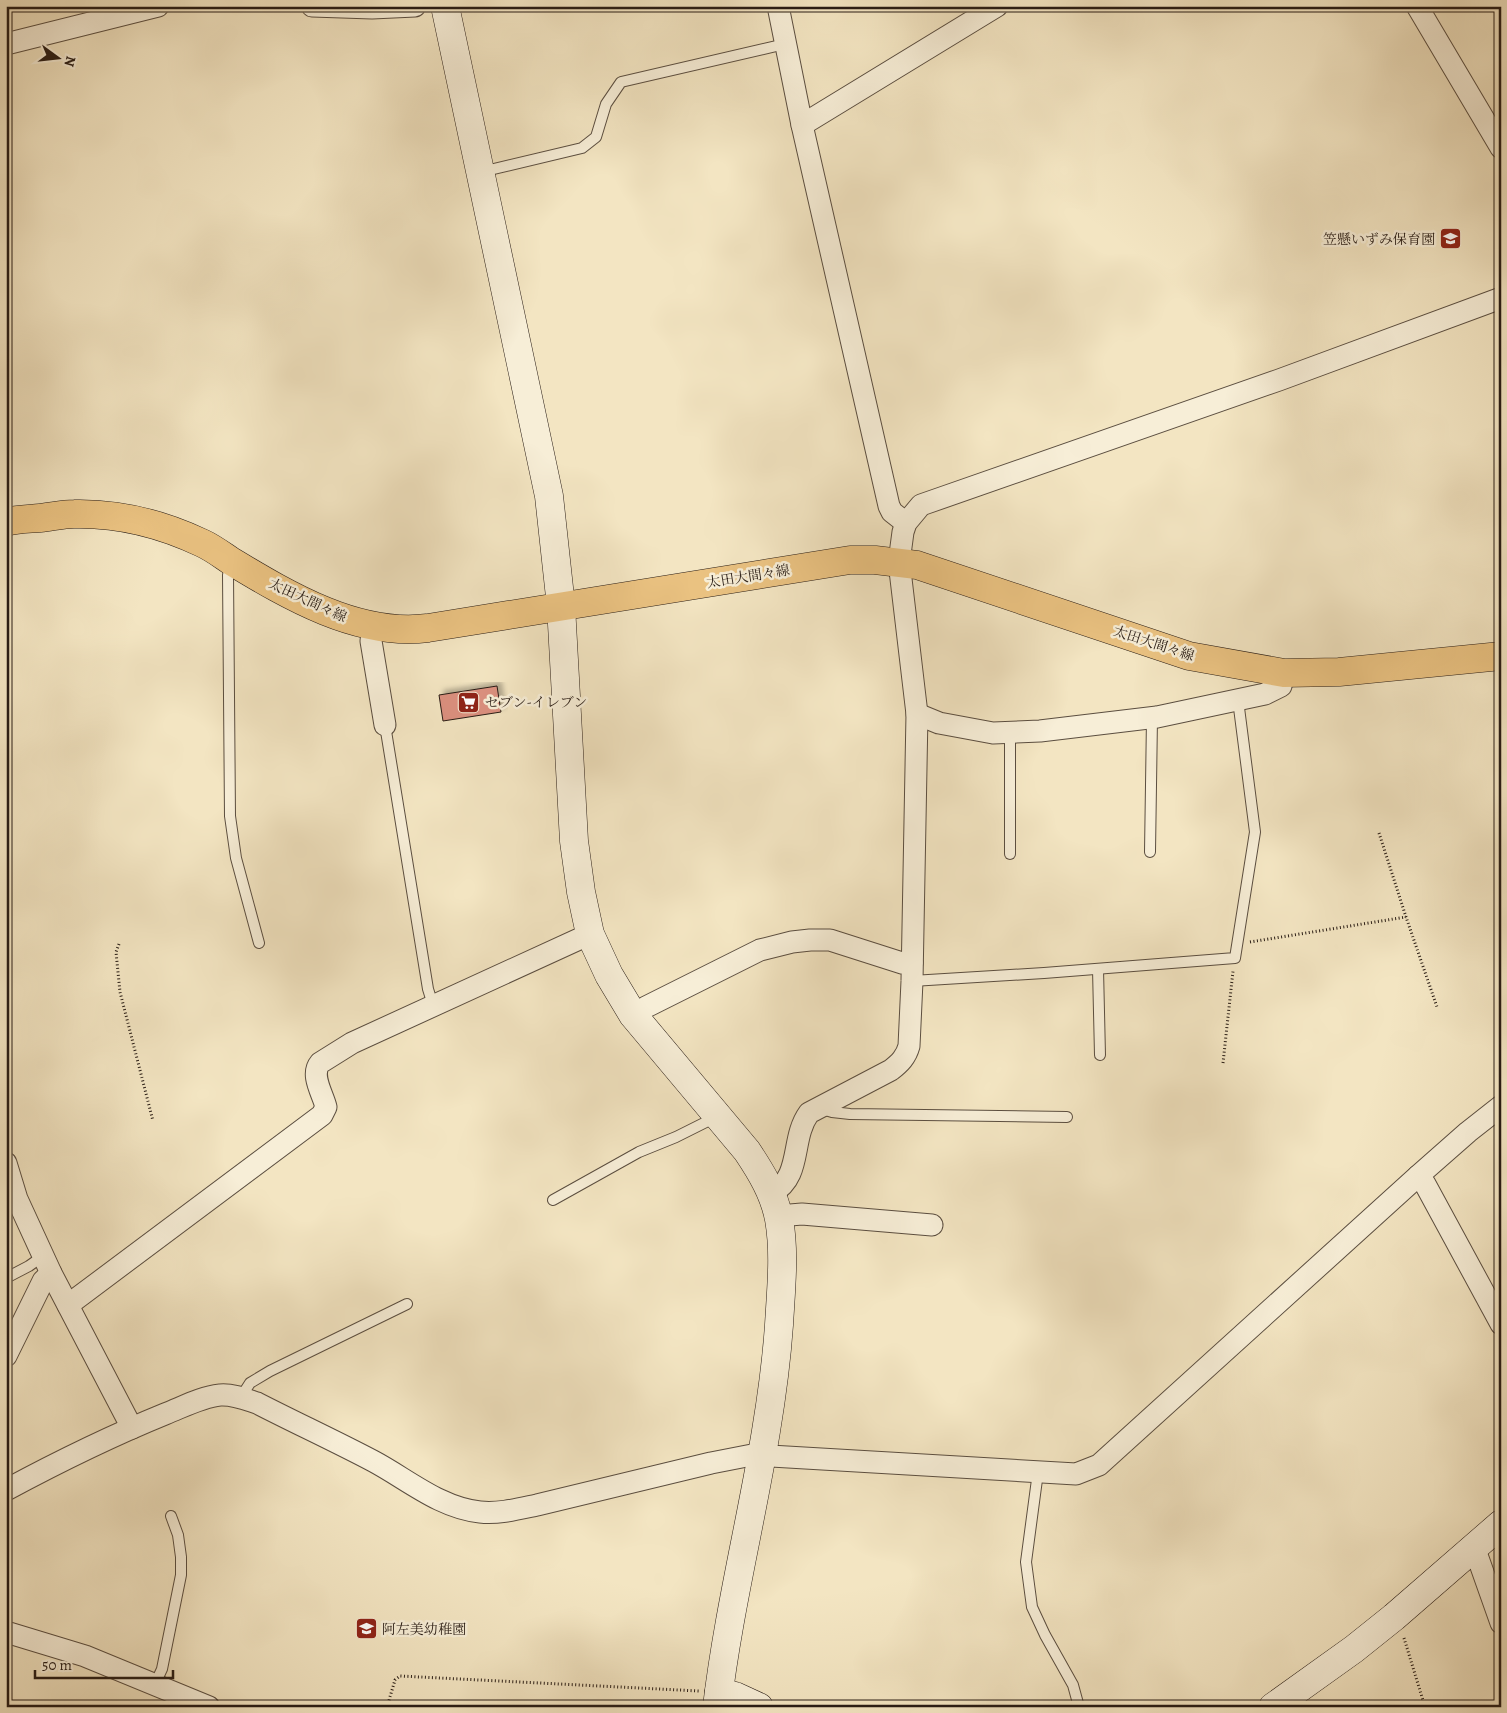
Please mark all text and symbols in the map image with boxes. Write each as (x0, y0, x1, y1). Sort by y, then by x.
north arrow (32, 32, 82, 82)
text: N (60, 54, 81, 69)
school or university icon: 笠懸いずみ保育園 (1439, 227, 1463, 251)
place label: 笠懸いずみ保育園 (1323, 230, 1435, 249)
street label: 太田大間々線 (705, 561, 791, 592)
street label: 太田大間々線 (266, 574, 350, 627)
street label: 太田大間々線 (1111, 621, 1197, 665)
supermarket icon: セブン-イレブン (457, 690, 481, 714)
place label: セブン-イレブン (485, 693, 587, 712)
school or university icon: 阿左美幼稚園 (354, 1617, 378, 1641)
place label: 阿左美幼稚園 (382, 1620, 466, 1639)
scale bar (35, 1648, 172, 1680)
text: 50 m (42, 1655, 72, 1675)

